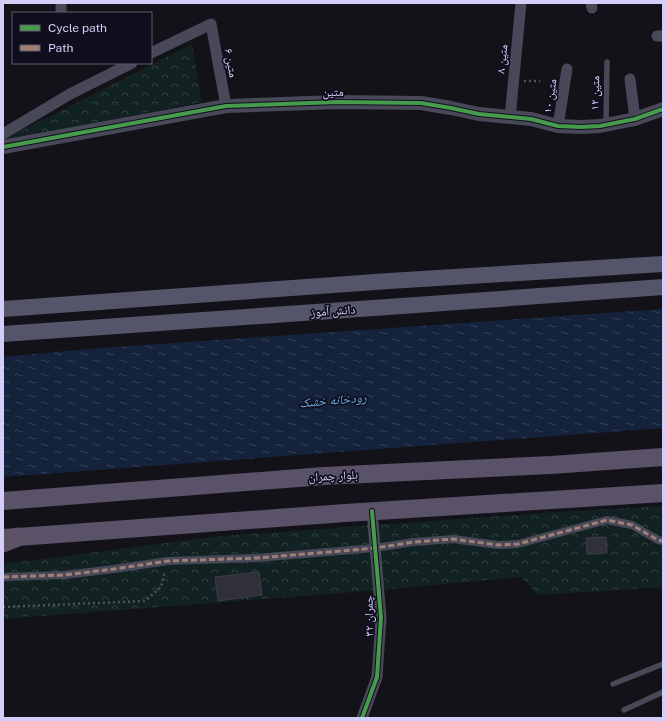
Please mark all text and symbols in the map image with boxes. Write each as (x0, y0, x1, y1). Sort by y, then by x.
legend (12, 12, 152, 64)
text: Cycle path (48, 21, 107, 35)
text: Path (48, 41, 74, 55)
street label: ۸ متین (493, 44, 511, 74)
street label: ۶ متین (221, 47, 240, 79)
street label: ۱۲ متین (588, 75, 603, 111)
street label: ۱۰ متین (540, 78, 560, 114)
street label: متین (322, 85, 344, 99)
street label: دانش آموز (309, 302, 356, 320)
water label: رودخانه خشک (299, 390, 367, 410)
street label: بلوار چمران (308, 468, 358, 485)
street label: ۳۲ چمران (362, 595, 376, 637)

